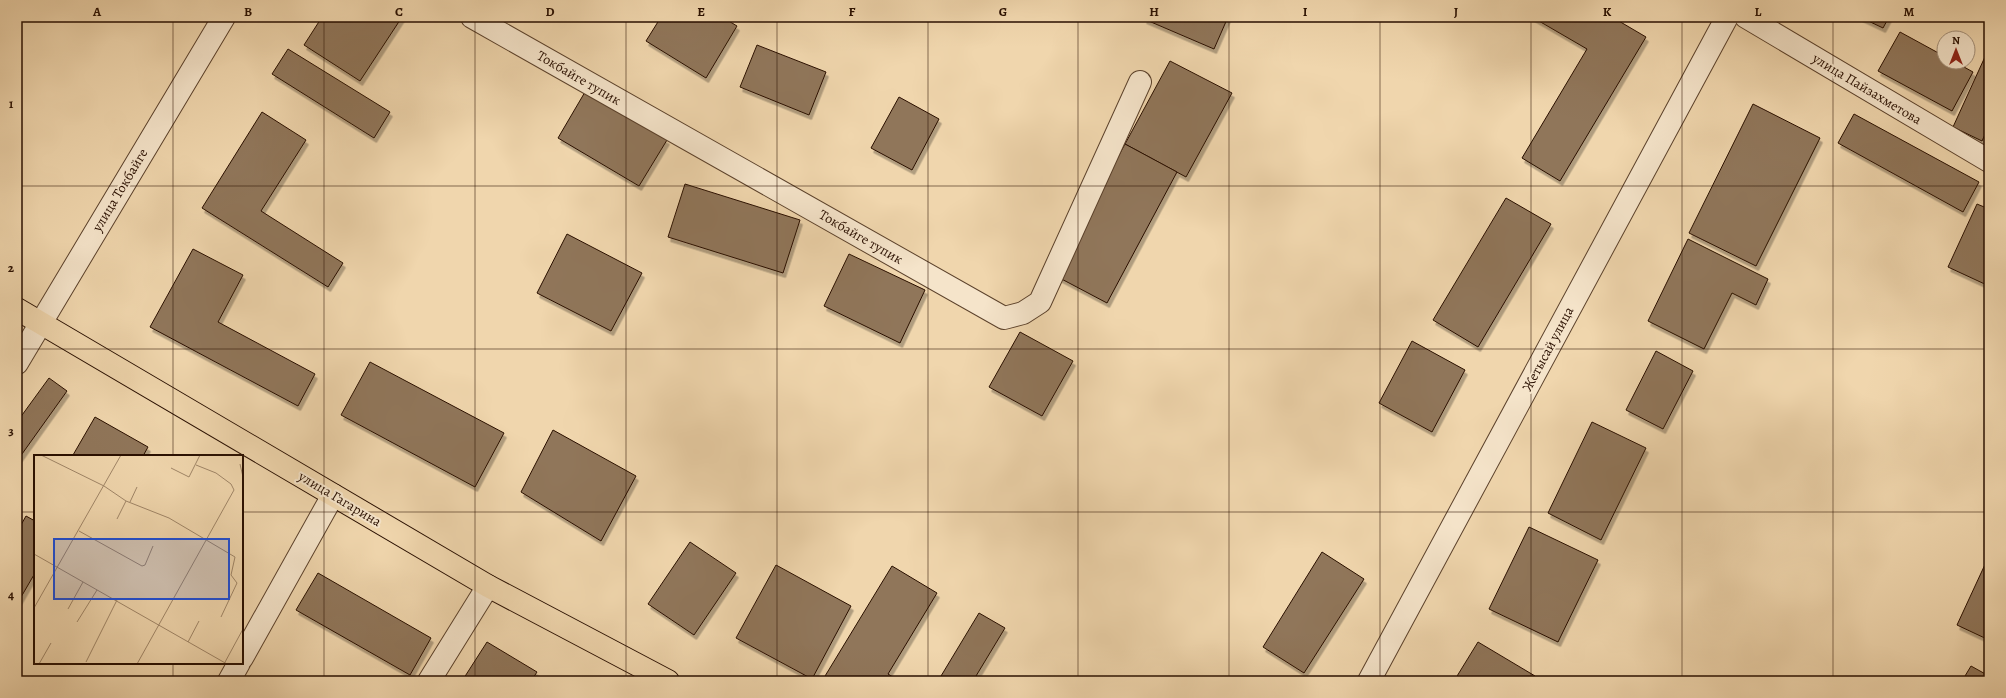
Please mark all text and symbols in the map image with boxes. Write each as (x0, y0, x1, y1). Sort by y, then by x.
text: A (92, 3, 102, 20)
text: B (244, 3, 252, 20)
text: C (395, 3, 403, 20)
text: D (545, 3, 555, 20)
text: E (697, 3, 705, 20)
text: F (849, 3, 856, 20)
text: G (999, 3, 1007, 20)
text: H (1149, 3, 1159, 20)
text: I (1303, 3, 1308, 20)
text: J (1454, 3, 1458, 20)
text: K (1603, 3, 1612, 20)
text: L (1755, 3, 1762, 20)
text: M (1904, 3, 1915, 20)
north arrow (1936, 30, 1976, 70)
text: N (1952, 33, 1960, 48)
street label: Токбайге тупик (533, 46, 625, 110)
street label: улица Пайзахметова (1808, 48, 1926, 129)
text: 1 (9, 95, 14, 112)
street label: улица Токбайге (87, 145, 152, 236)
street label: Токбайге тупик (815, 205, 907, 269)
text: 2 (8, 259, 15, 276)
street label: Жетысай улица (1518, 303, 1579, 395)
text: 3 (8, 422, 14, 439)
inset map (34, 455, 243, 664)
street label: улица Гагарина (294, 466, 385, 531)
text: 4 (8, 586, 14, 603)

